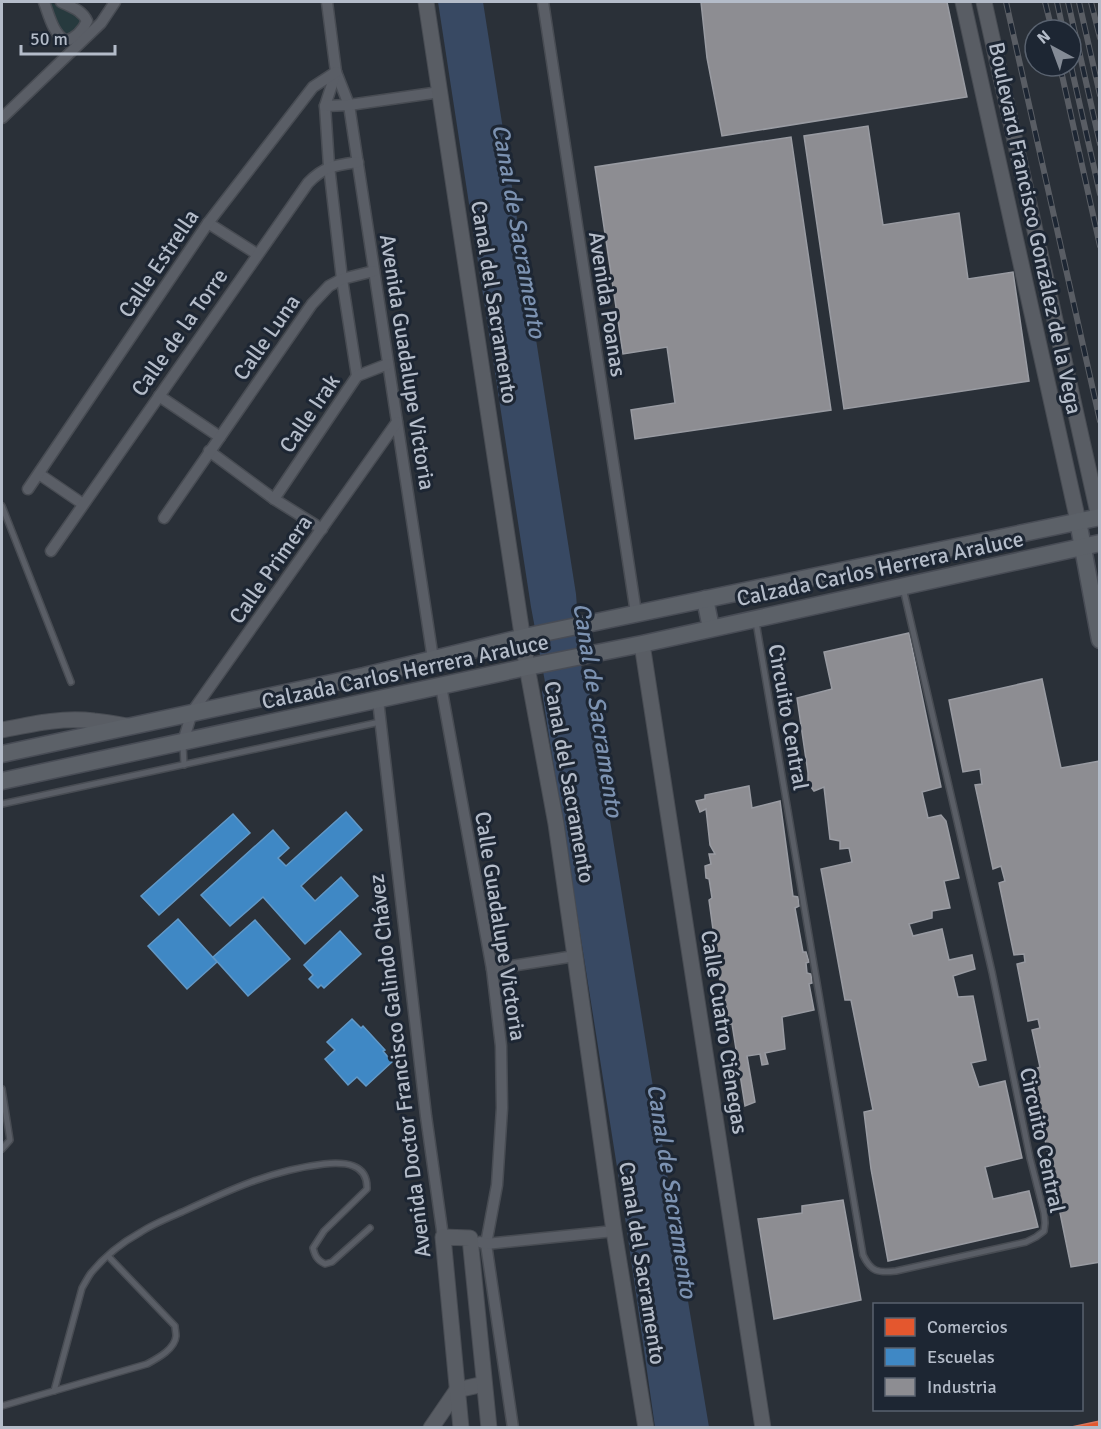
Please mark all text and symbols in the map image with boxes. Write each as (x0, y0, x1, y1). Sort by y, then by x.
scale bar (21, 18, 116, 56)
north arrow (1023, 18, 1083, 78)
text: N (1033, 26, 1055, 49)
text: 50 m (30, 28, 68, 50)
street label: Boulevard Francisco González de la Vega (983, 40, 1088, 417)
water label: Canal de Sacramento (485, 122, 553, 342)
street label: Canal del Sacramento (465, 199, 524, 405)
street label: Calle Estrella (112, 204, 205, 323)
street label: Avenida Poanas (583, 230, 632, 379)
street label: Avenida Guadalupe Victoria (374, 232, 441, 492)
street label: Calle de la Torre (125, 263, 233, 401)
street label: Calle Luna (227, 289, 306, 385)
street label: Calle Irak (273, 369, 346, 458)
street label: Calle Primera (223, 510, 318, 629)
street label: Calzada Carlos Herrera Araluce (734, 525, 1026, 612)
water label: Canal de Sacramento (566, 601, 630, 821)
street label: Calzada Carlos Herrera Araluce (259, 628, 551, 715)
street label: Circuito Central (762, 642, 815, 792)
street label: Canal del Sacramento (538, 679, 601, 885)
street label: Calle Guadalupe Victoria (469, 809, 532, 1043)
street label: Avenida Doctor Francisco Galindo Chávez (363, 872, 436, 1259)
street label: Calle Cuatro Ciénegas (695, 928, 754, 1136)
street label: Circuito Central (1014, 1065, 1071, 1215)
water label: Canal de Sacramento (640, 1082, 704, 1302)
street label: Canal del Sacramento (613, 1160, 672, 1366)
legend (873, 1303, 1083, 1411)
text: Comercios (927, 1316, 1008, 1338)
text: Escuelas (927, 1346, 995, 1368)
text: Industria (927, 1376, 997, 1398)

